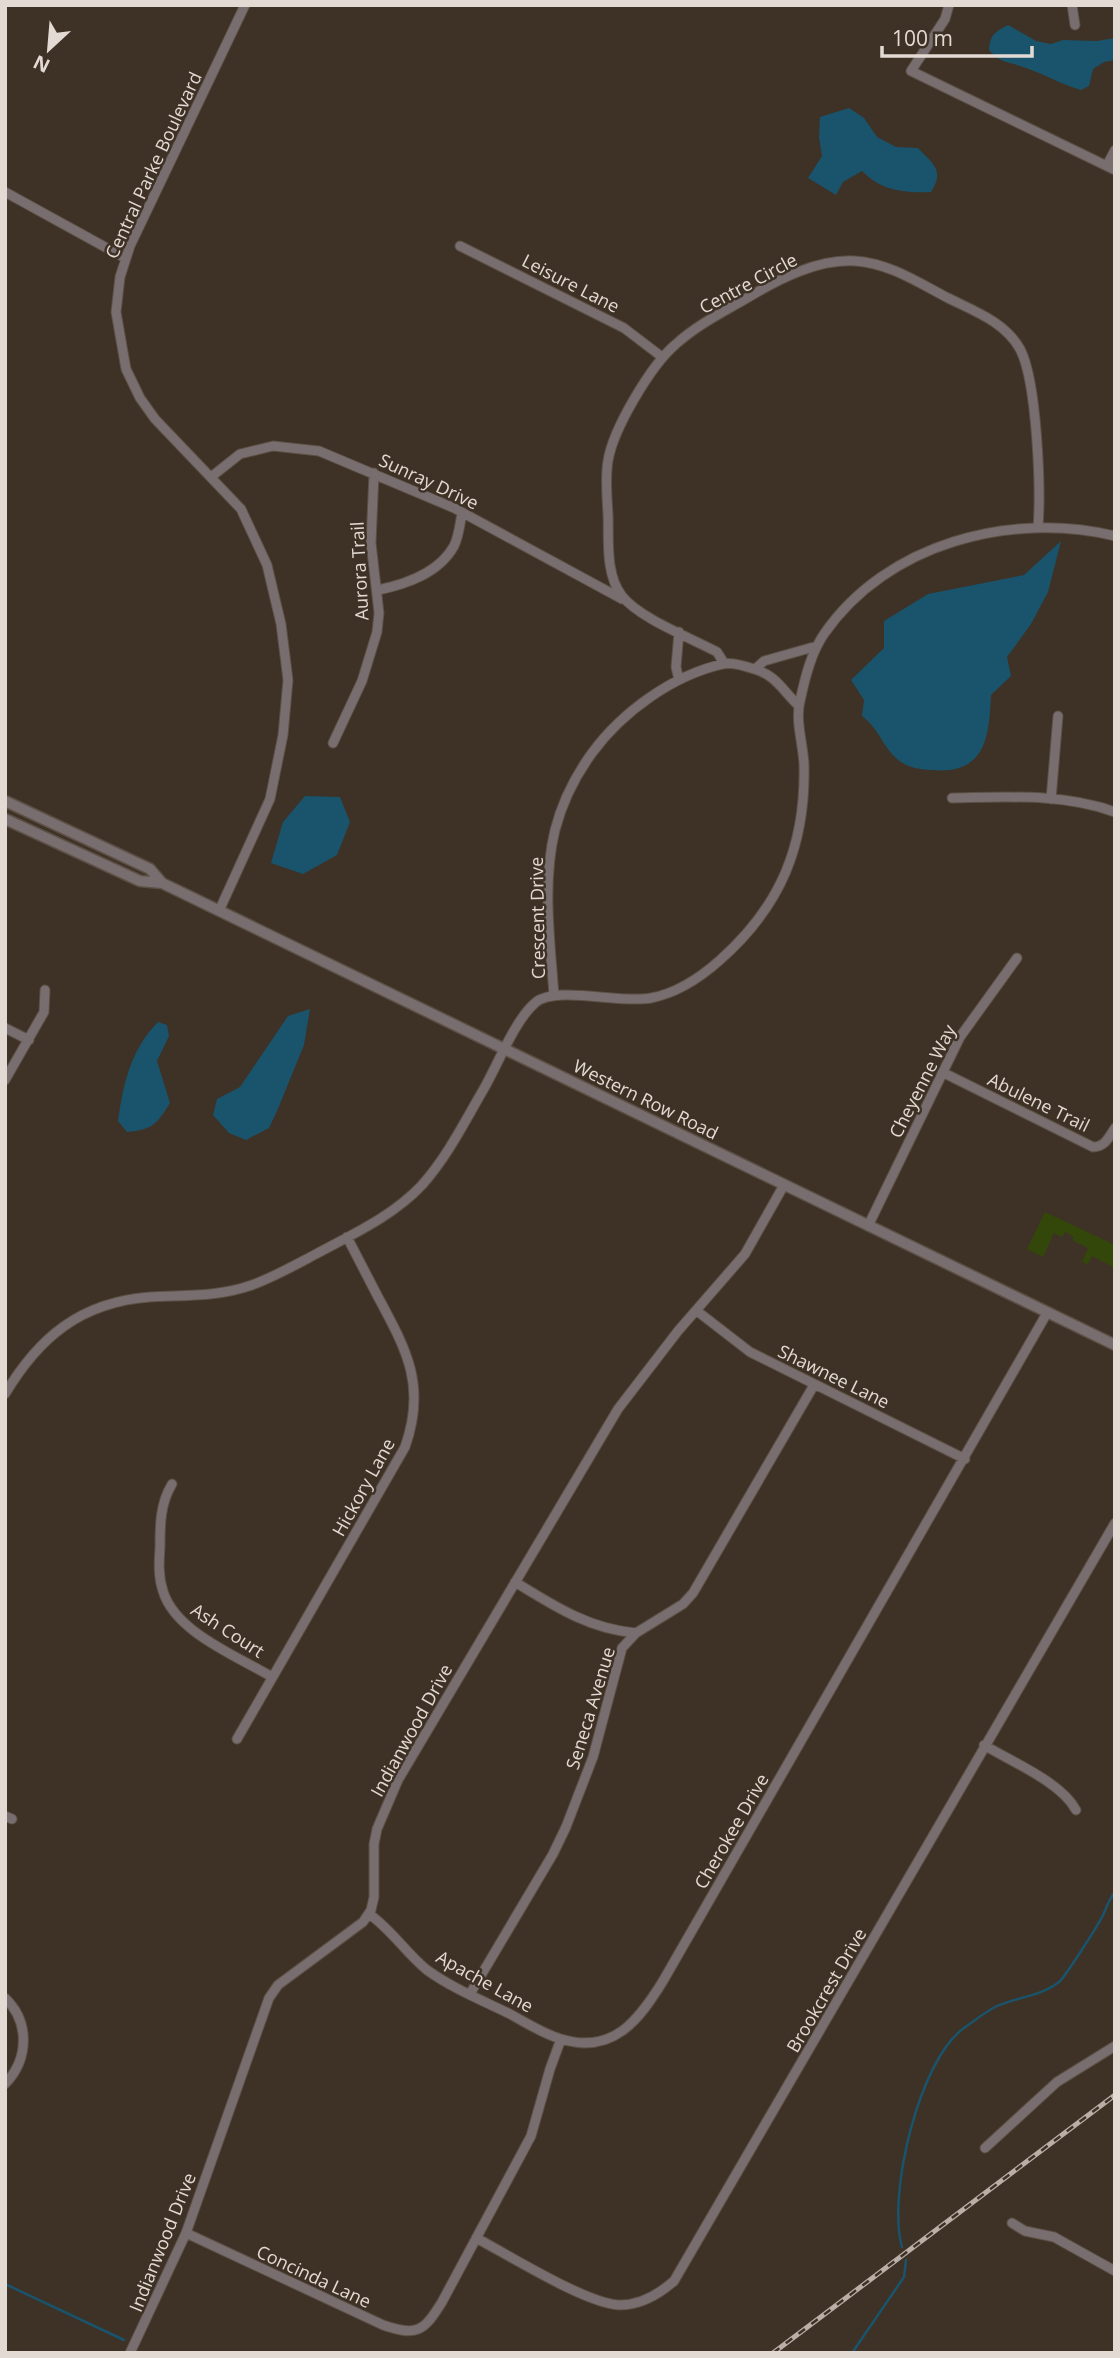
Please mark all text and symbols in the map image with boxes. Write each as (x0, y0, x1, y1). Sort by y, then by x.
north arrow (14, 14, 84, 84)
scale bar (882, 14, 1032, 58)
text: 100 m (892, 24, 953, 52)
text: N (29, 49, 54, 79)
street label: Central Parke Boulevard (99, 68, 207, 262)
street label: Centre Circle (695, 247, 801, 319)
street label: Leisure Lane (518, 248, 624, 318)
street label: Sunray Drive (375, 448, 483, 514)
street label: Aurora Trail (344, 521, 374, 621)
street label: Crescent Drive (524, 857, 550, 979)
street label: Cheyenne Way (883, 1019, 961, 1142)
street label: Western Row Road (570, 1053, 722, 1145)
street label: Abulene Trail (984, 1067, 1094, 1137)
street label: Shawnee Lane (774, 1339, 894, 1413)
street label: Hickory Lane (326, 1434, 400, 1540)
street label: Ash Court (187, 1597, 269, 1663)
street label: Seneca Avenue (560, 1644, 620, 1772)
street label: Indianwood Drive (365, 1659, 457, 1801)
street label: Cherokee Drive (688, 1769, 774, 1893)
street label: Brookcrest Drive (781, 1923, 871, 2057)
street label: Apache Lane (432, 1944, 538, 2018)
street label: Indianwood Drive (123, 2169, 201, 2315)
street label: Concinda Lane (253, 2239, 375, 2313)

